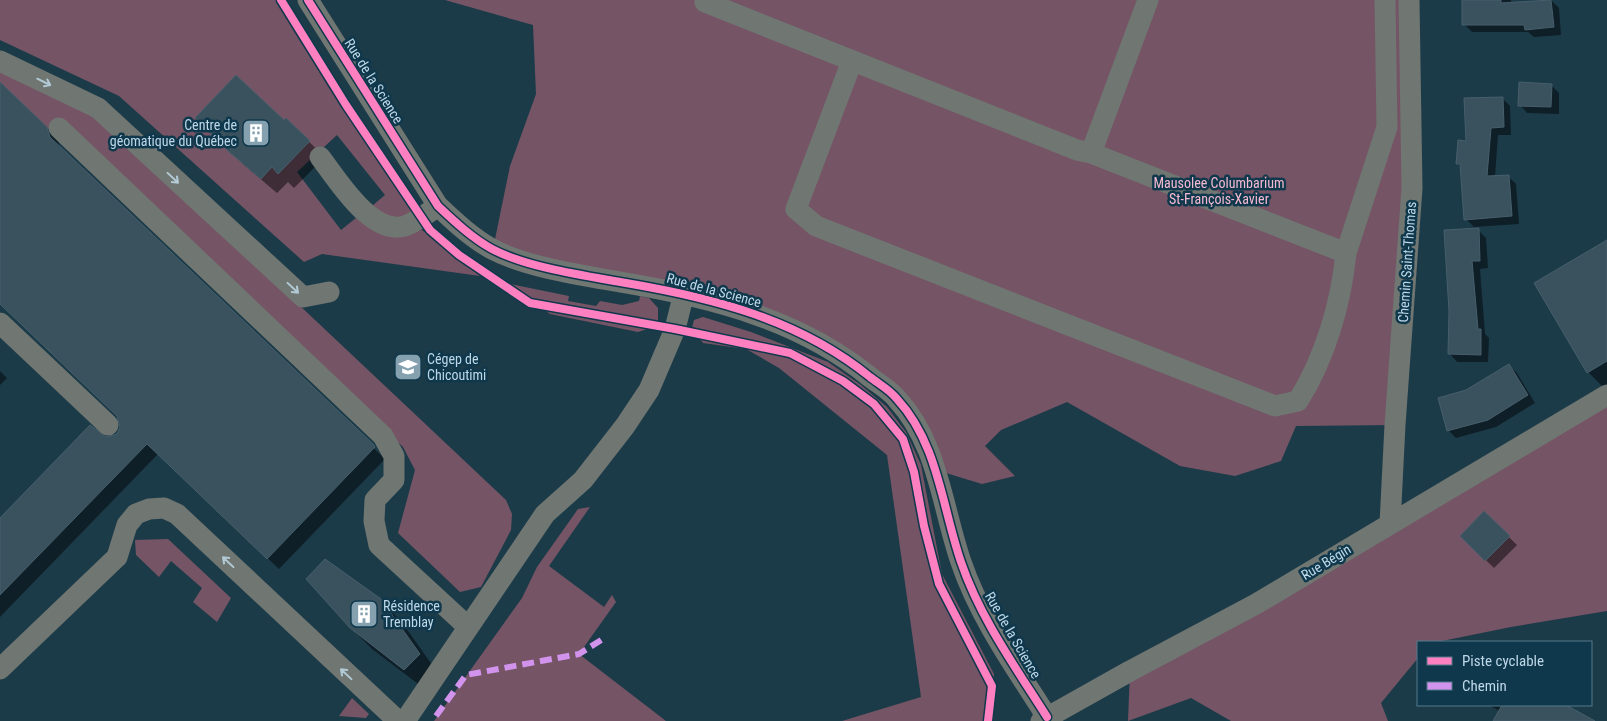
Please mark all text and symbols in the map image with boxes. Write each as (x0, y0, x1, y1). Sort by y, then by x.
street label: Rue de la Science (341, 36, 407, 127)
one-way arrow (36, 78, 51, 87)
place label: Centre de géomatique du Québec (110, 117, 237, 149)
building icon: Centre de géomatique du Québec (241, 118, 271, 148)
one-way arrow (167, 172, 180, 183)
park label: Mausolee Columbarium St-François-Xavier (1154, 175, 1284, 207)
street label: Chemin Saint-Thomas (1395, 201, 1419, 323)
street label: Rue de la Science (665, 270, 763, 310)
one-way arrow (286, 282, 299, 294)
place label: Cégep de Chicoutimi (427, 351, 486, 383)
school or university icon: Cégep de Chicoutimi (393, 352, 423, 382)
street label: Rue Bégin (1298, 541, 1354, 583)
one-way arrow (222, 556, 235, 568)
street label: Rue de la Science (982, 589, 1044, 681)
place label: Résidence Tremblay (383, 598, 440, 630)
building icon: Résidence Tremblay (349, 599, 379, 629)
legend (1417, 641, 1592, 706)
text: Piste cyclable (1462, 652, 1544, 670)
one-way arrow (340, 668, 353, 680)
text: Chemin (1462, 677, 1507, 695)

